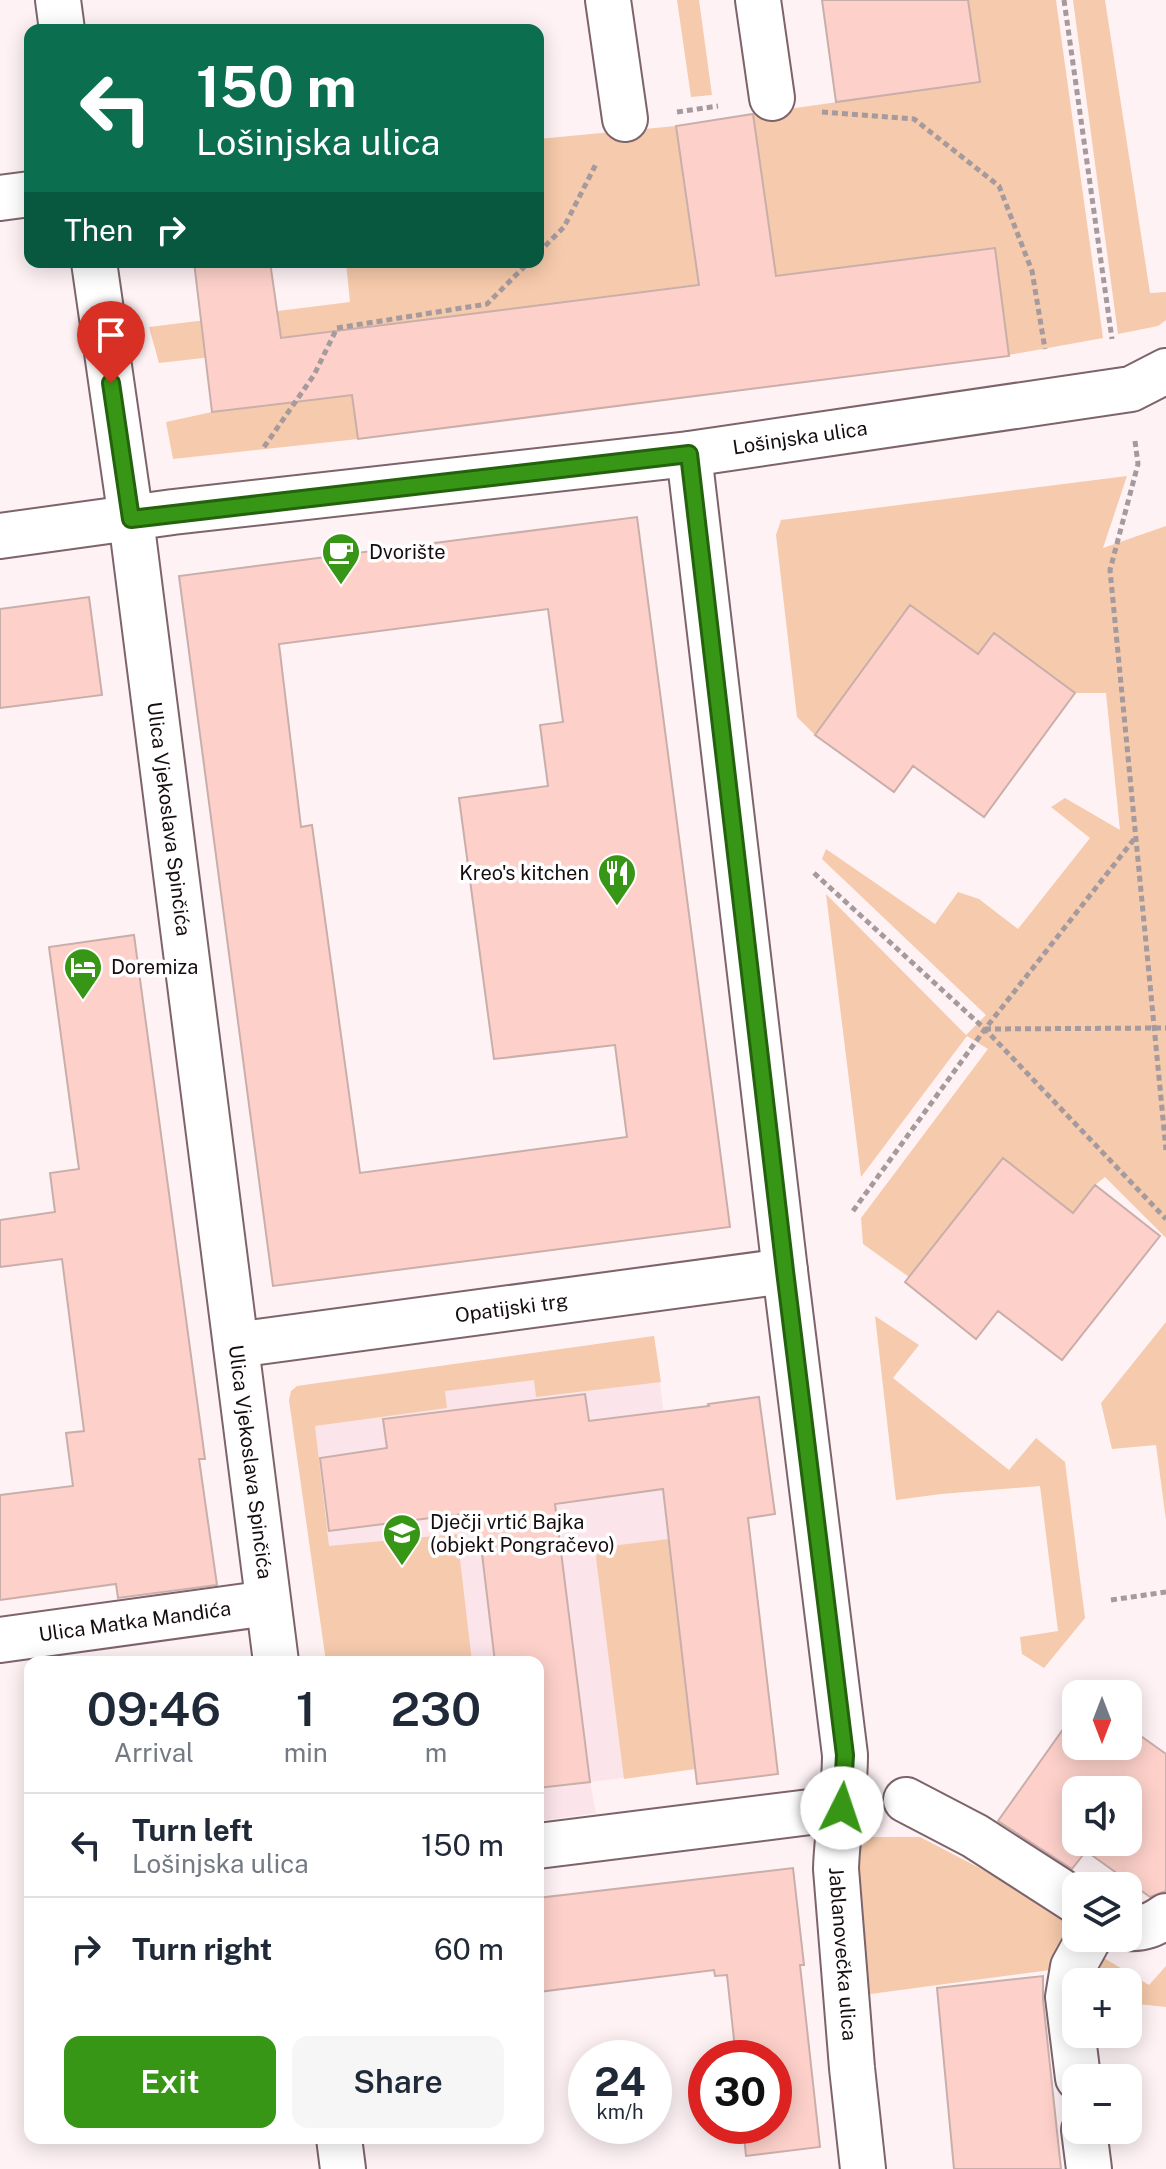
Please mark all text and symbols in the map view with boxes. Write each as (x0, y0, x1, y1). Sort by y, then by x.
text: 150 m (196, 54, 357, 120)
icon: left (64, 56, 168, 160)
text: Lošinjska ulica (196, 121, 441, 163)
icon: right (149, 208, 193, 252)
text: Then (64, 212, 133, 248)
pin (77, 301, 145, 383)
icon: arrive (89, 313, 133, 357)
street label: Lošinjska ulica (731, 416, 869, 459)
cafe icon: Dvorište (320, 531, 362, 586)
place label: Dvorište (369, 540, 446, 564)
street label: Ulica Vjekoslava Spinčića (142, 700, 196, 937)
restaurant icon: Kreo's kitchen (596, 852, 638, 907)
place label: Kreo's kitchen (459, 861, 589, 885)
hotel icon: Doremiza (62, 946, 104, 1001)
place label: Doremiza (111, 955, 198, 979)
street label: Opatijski trg (453, 1288, 570, 1327)
street label: Ulica Vjekoslava Spinčića (224, 1343, 277, 1580)
place label: Dječji vrtić Bajka (objekt Pongračevo) (430, 1510, 615, 1557)
school or university icon: Dječji vrtić Bajka (objekt Pongračevo) (381, 1512, 423, 1567)
street label: Ulica Matka Mandića (37, 1596, 232, 1647)
text: 09:46 (87, 1680, 221, 1737)
text: 1 (296, 1680, 316, 1737)
text: 230 (390, 1680, 481, 1737)
north arrow (1062, 1680, 1142, 1760)
map controls (1062, 1680, 1142, 2144)
text: Arrival (114, 1737, 194, 1768)
text: min (284, 1737, 328, 1768)
text: m (425, 1737, 447, 1768)
position arrow (800, 1766, 884, 1850)
button: sound (1062, 1776, 1142, 1856)
text: Turn left (132, 1812, 253, 1848)
icon: left (64, 1823, 108, 1867)
text: 150 m (421, 1827, 504, 1863)
text: Lošinjska ulica (132, 1848, 309, 1879)
street label: Jablanovečka ulica (824, 1866, 862, 2042)
button: layers (1062, 1872, 1142, 1952)
icon: right (64, 1927, 108, 1971)
text: Turn right (132, 1931, 272, 1967)
text: 60 m (434, 1931, 504, 1967)
button: + (1062, 1968, 1142, 2048)
button: Exit (64, 2036, 276, 2128)
button: Share (292, 2036, 504, 2128)
speed limit sign: 30 (688, 2040, 792, 2144)
text: 24 (594, 2058, 646, 2105)
button: − (1062, 2064, 1142, 2144)
text: km/h (596, 2100, 644, 2124)

